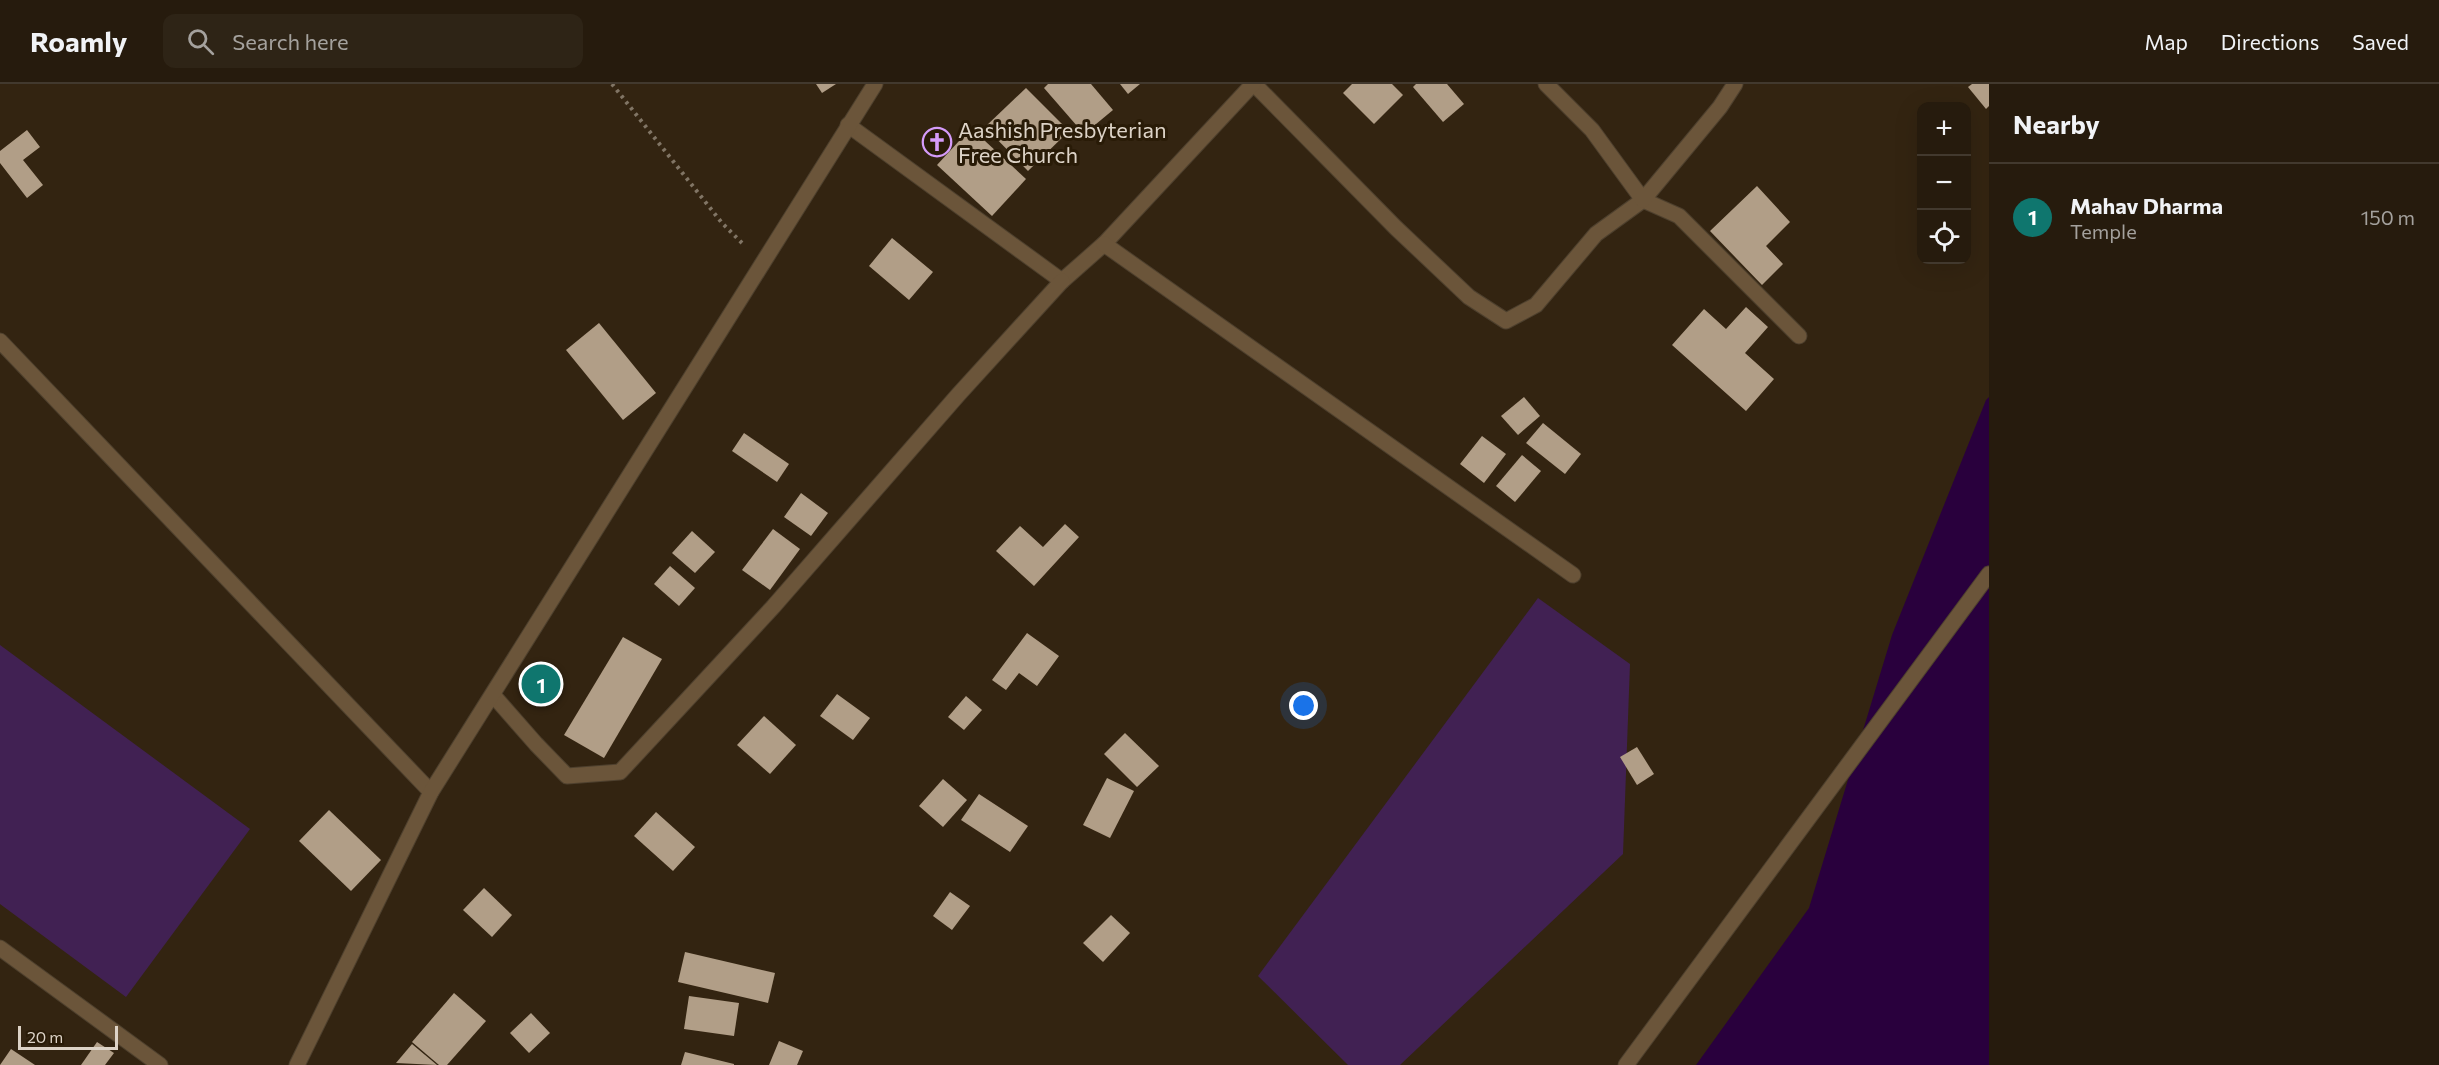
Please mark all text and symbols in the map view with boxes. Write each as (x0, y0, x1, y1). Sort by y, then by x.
search box (163, 14, 583, 68)
text: Roamly (30, 24, 127, 58)
icon: search (184, 25, 217, 58)
text: Search here (232, 28, 349, 55)
text: Map (2145, 29, 2188, 54)
text: Directions (2221, 29, 2319, 54)
text: Saved (2352, 29, 2409, 54)
map controls (1917, 102, 1971, 264)
button: + (1917, 102, 1971, 156)
text: Nearby (2013, 108, 2100, 139)
place label: Aashish Presbyterian Free Church (958, 116, 1167, 168)
church icon: Aashish Presbyterian Free Church (921, 126, 953, 158)
button: − (1917, 156, 1971, 210)
text: Mahav Dharma (2070, 192, 2223, 219)
text: 1 (2028, 205, 2037, 229)
text: 150 m (2361, 205, 2415, 229)
button: locate (1917, 210, 1971, 264)
text: Temple (2070, 219, 2137, 243)
pin: 1 (522, 662, 560, 706)
your location (1289, 691, 1318, 720)
scale bar (18, 1023, 118, 1050)
text: 20 m (27, 1027, 63, 1046)

